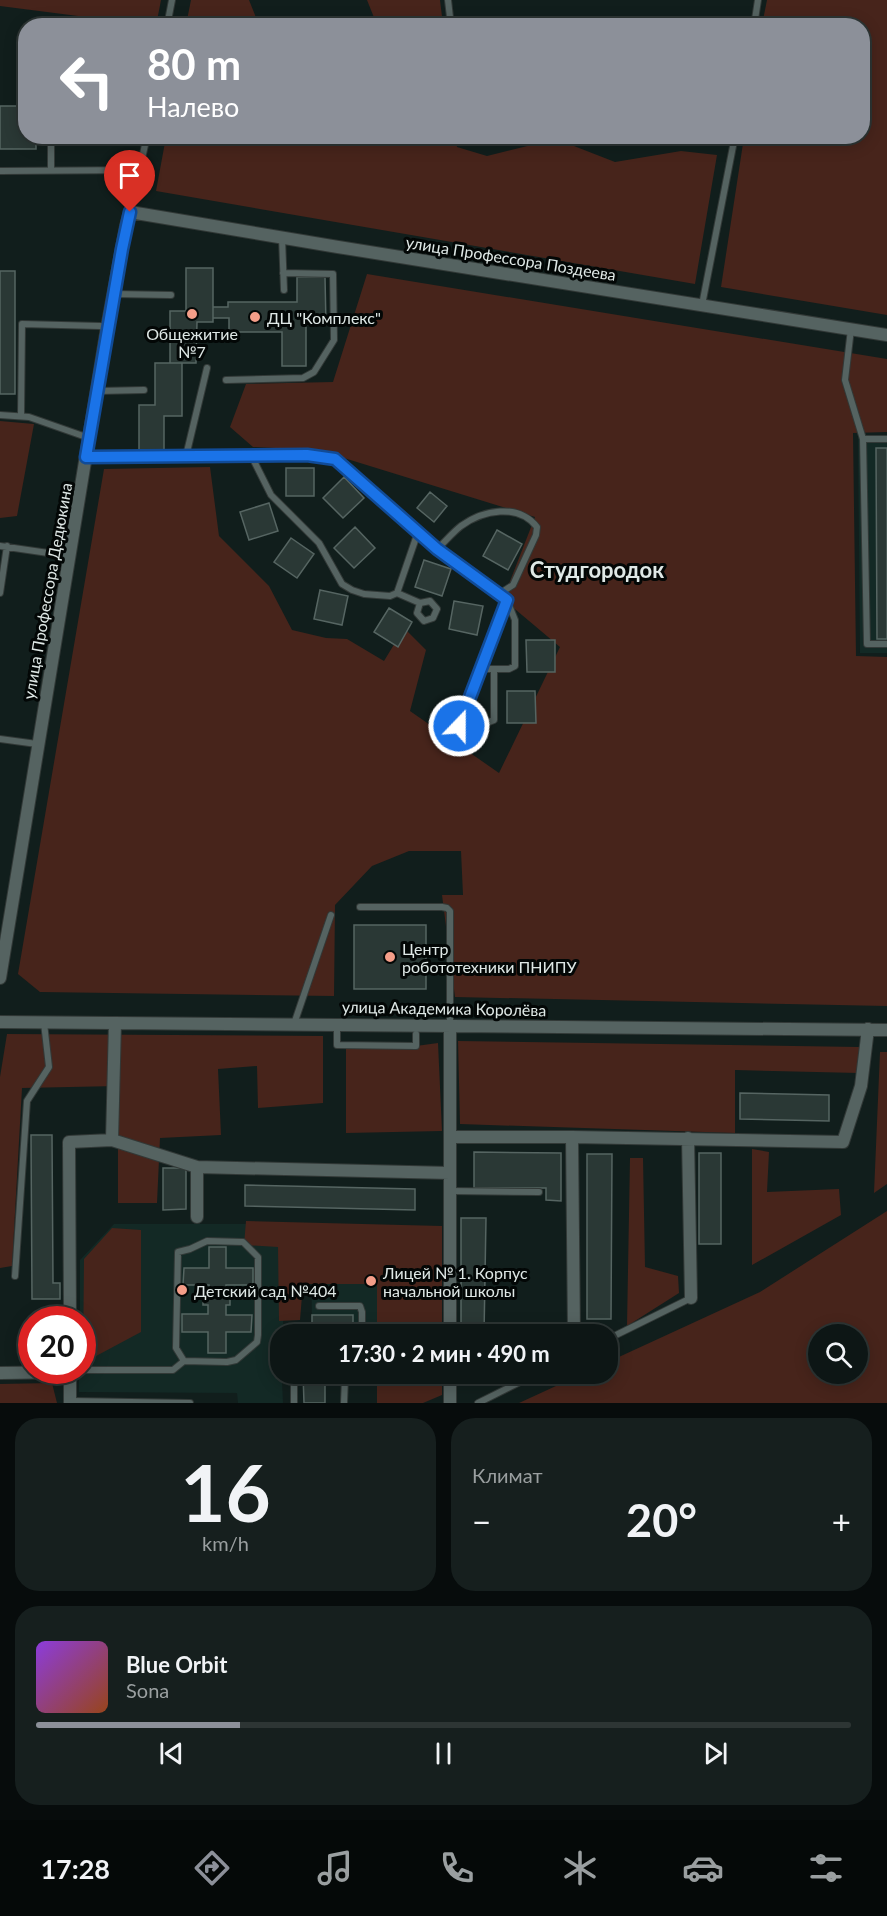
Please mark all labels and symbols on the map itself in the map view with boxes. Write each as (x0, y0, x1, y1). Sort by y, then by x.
pin (104, 150, 155, 212)
street label: улица Профессора Поздеева (405, 232, 617, 284)
marker: Общежитие №7 (185, 307, 199, 321)
place label: ДЦ "Комплекс" (267, 308, 381, 327)
marker: ДЦ "Комплекс" (248, 310, 262, 324)
place label: Общежитие №7 (146, 324, 238, 361)
street label: улица Профессора Дедюкина (19, 481, 75, 701)
district label: Студгородок (530, 556, 664, 583)
position arrow (427, 694, 491, 758)
place label: Центр робототехники ПНИПУ (402, 939, 577, 976)
marker: Центр робототехники ПНИПУ (383, 950, 397, 964)
street label: улица Академика Королёва (342, 997, 546, 1019)
place label: Лицей № 1. Корпус начальной школы (382, 1263, 528, 1300)
marker: Лицей № 1. Корпус начальной школы (364, 1274, 378, 1288)
place label: Детский сад №404 (194, 1281, 337, 1300)
marker: Детский сад №404 (175, 1283, 189, 1297)
speed limit sign: 20 (18, 1306, 96, 1384)

